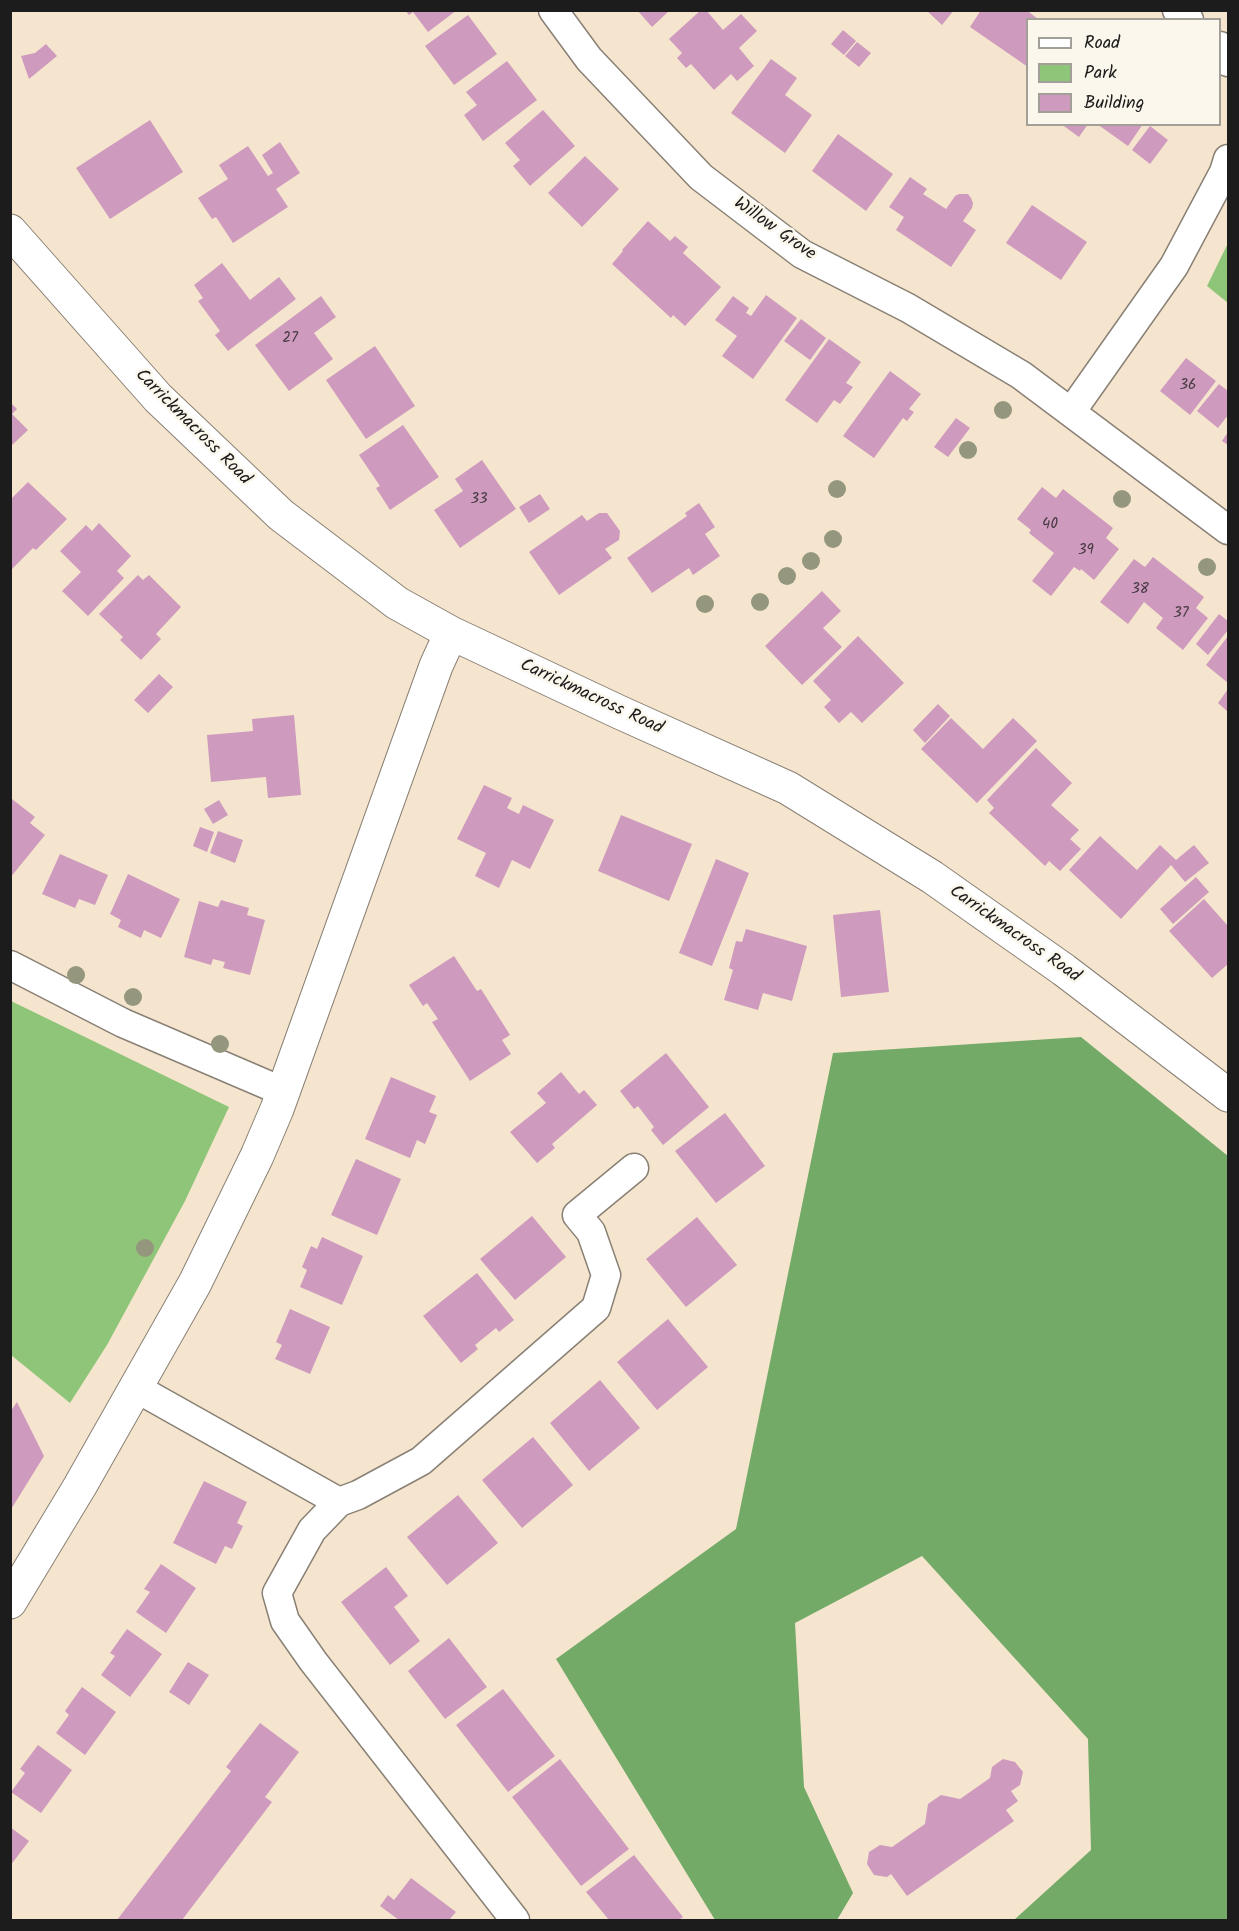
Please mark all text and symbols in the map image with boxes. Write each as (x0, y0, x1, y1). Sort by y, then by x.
legend (1026, 18, 1221, 126)
text: Road (1084, 29, 1120, 58)
text: Park (1084, 59, 1117, 88)
text: Building (1084, 89, 1144, 118)
street label: Willow Grove (729, 194, 819, 266)
house number: 27 (282, 330, 298, 348)
street label: Carrickmacross Road (129, 365, 255, 491)
house number: 36 (1180, 377, 1196, 395)
house number: 33 (470, 491, 488, 509)
house number: 40 (1042, 516, 1058, 534)
house number: 39 (1078, 542, 1094, 560)
house number: 38 (1131, 581, 1149, 599)
house number: 37 (1173, 605, 1189, 623)
street label: Carrickmacross Road (516, 655, 666, 741)
street label: Carrickmacross Road (944, 882, 1084, 988)

